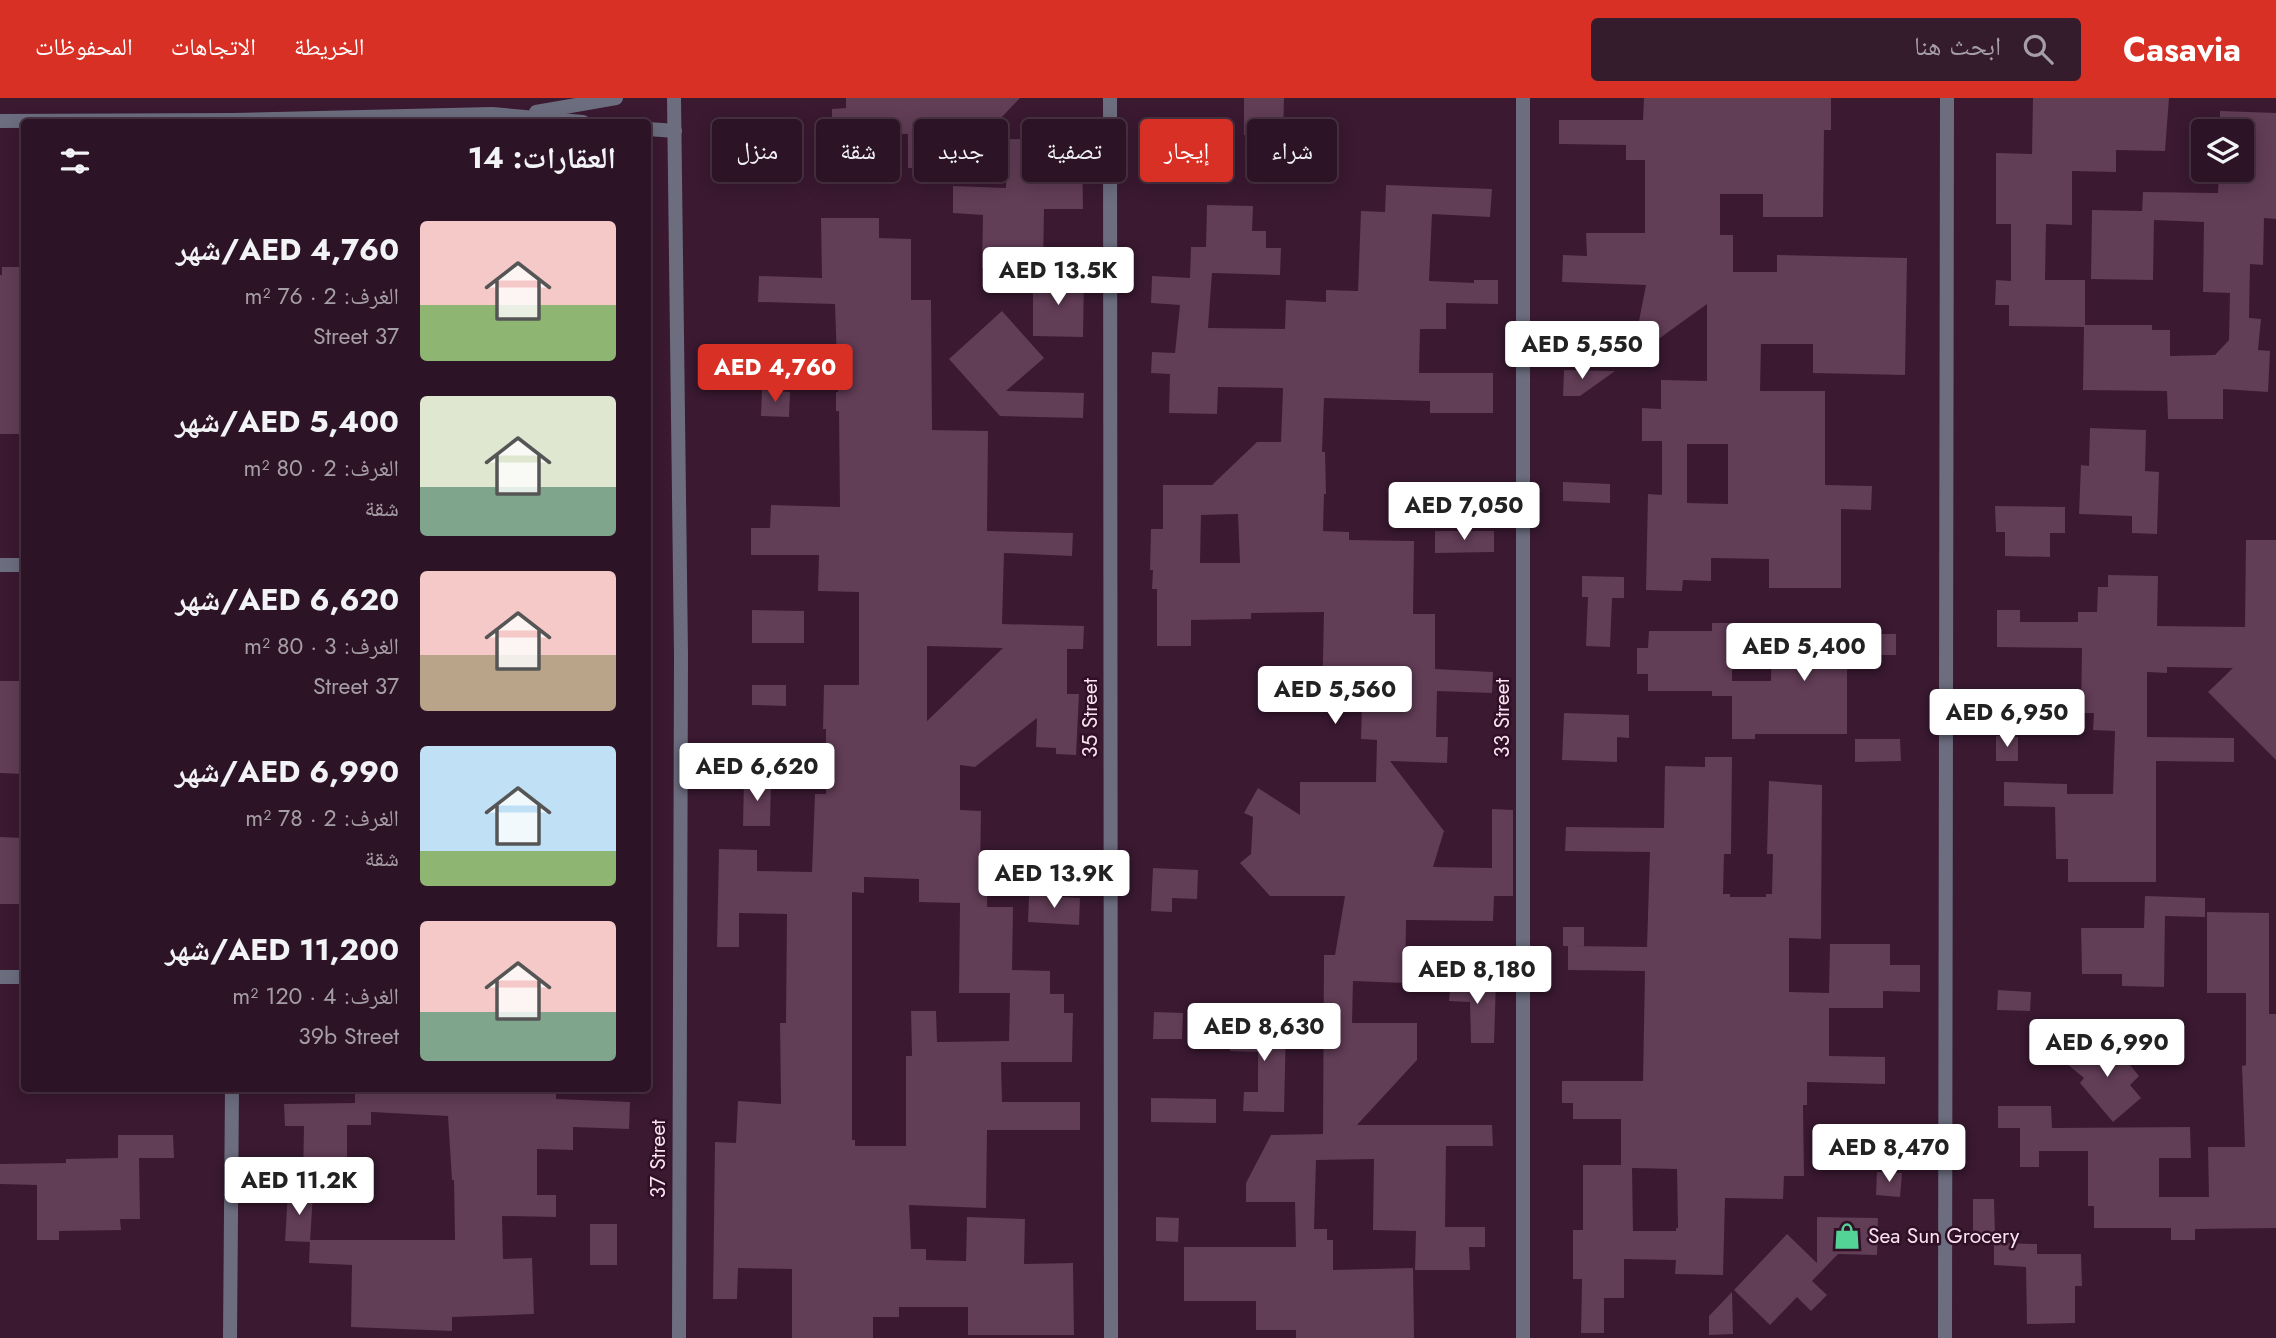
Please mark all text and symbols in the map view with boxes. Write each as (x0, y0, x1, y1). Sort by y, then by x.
search box (1591, 18, 2081, 81)
text: Casavia (2123, 26, 2241, 73)
text: ابحث هنا (1914, 27, 2001, 65)
text: المحفوظات (35, 29, 133, 64)
text: الاتجاهات (171, 29, 256, 64)
text: الخريطة (294, 29, 365, 64)
icon: search (2019, 30, 2057, 68)
chip: منزل (712, 119, 802, 182)
chip: شقة (816, 119, 900, 182)
chip: جديد (914, 119, 1008, 182)
chip: تصفية (1022, 119, 1126, 182)
chip: إيجار (1140, 119, 1233, 182)
chip: شراء (1247, 119, 1337, 182)
map controls (2191, 119, 2254, 182)
button: layers (2191, 119, 2254, 182)
text: العقارات: 14 (468, 136, 616, 179)
icon: filters (56, 142, 94, 180)
text: AED 4,760/شهر (176, 228, 399, 271)
pin: AED 13.5K (978, 248, 1138, 307)
icon: home (476, 249, 560, 333)
text: AED 13.5K (999, 253, 1117, 287)
text: الغرف: 2 · 76 m² (245, 279, 399, 313)
text: 37 Street (313, 319, 399, 353)
pin: AED 5,550 (1502, 322, 1662, 381)
text: AED 5,550 (1521, 327, 1643, 361)
pin: AED 4,760 (695, 344, 855, 404)
text: AED 4,760 (714, 350, 836, 384)
text: AED 5,400/شهر (175, 400, 399, 443)
icon: home (476, 424, 560, 508)
text: الغرف: 2 · 80 m² (244, 451, 399, 485)
pin: AED 7,050 (1384, 482, 1544, 542)
text: AED 7,050 (1405, 488, 1523, 522)
text: شقة (365, 491, 399, 525)
text: AED 6,620/شهر (175, 578, 399, 621)
icon: home (476, 599, 560, 683)
pin: AED 5,400 (1724, 624, 1884, 683)
text: الغرف: 3 · 80 m² (244, 629, 399, 663)
text: AED 5,400 (1742, 629, 1866, 663)
pin: AED 5,560 (1255, 666, 1415, 726)
text: 37 Street (313, 669, 399, 703)
text: AED 5,560 (1274, 672, 1396, 706)
street label: 35 Street (1075, 678, 1105, 758)
street label: 33 Street (1487, 678, 1517, 758)
pin: AED 6,950 (1927, 690, 2087, 749)
text: AED 6,950 (1946, 695, 2068, 729)
pin: AED 6,620 (677, 744, 837, 803)
text: AED 6,620 (695, 749, 819, 783)
text: AED 6,990/شهر (175, 750, 399, 793)
icon: home (476, 774, 560, 858)
text: الغرف: 2 · 78 m² (245, 801, 399, 835)
text: شقة (365, 841, 399, 875)
pin: AED 13.9K (974, 850, 1134, 910)
text: AED 13.9K (994, 856, 1114, 890)
text: AED 11,200/شهر (165, 928, 399, 971)
pin: AED 8,180 (1397, 946, 1557, 1006)
icon: home (476, 949, 560, 1033)
text: AED 8,180 (1418, 952, 1536, 986)
text: الغرف: 4 · 120 m² (232, 979, 399, 1013)
pin: AED 8,630 (1184, 1004, 1344, 1063)
text: AED 8,630 (1204, 1009, 1324, 1043)
text: 39b Street (298, 1019, 399, 1053)
pin: AED 6,990 (2027, 1020, 2187, 1079)
text: AED 6,990 (2045, 1025, 2169, 1059)
street label: 37 Street (643, 1120, 673, 1198)
pin: AED 8,470 (1809, 1124, 1969, 1184)
text: AED 8,470 (1828, 1130, 1950, 1164)
pin: AED 11.2K (219, 1158, 379, 1217)
text: AED 11.2K (241, 1163, 357, 1197)
shop icon: Sea Sun Grocery (1832, 1221, 1862, 1251)
place label: Sea Sun Grocery (1868, 1221, 2020, 1251)

